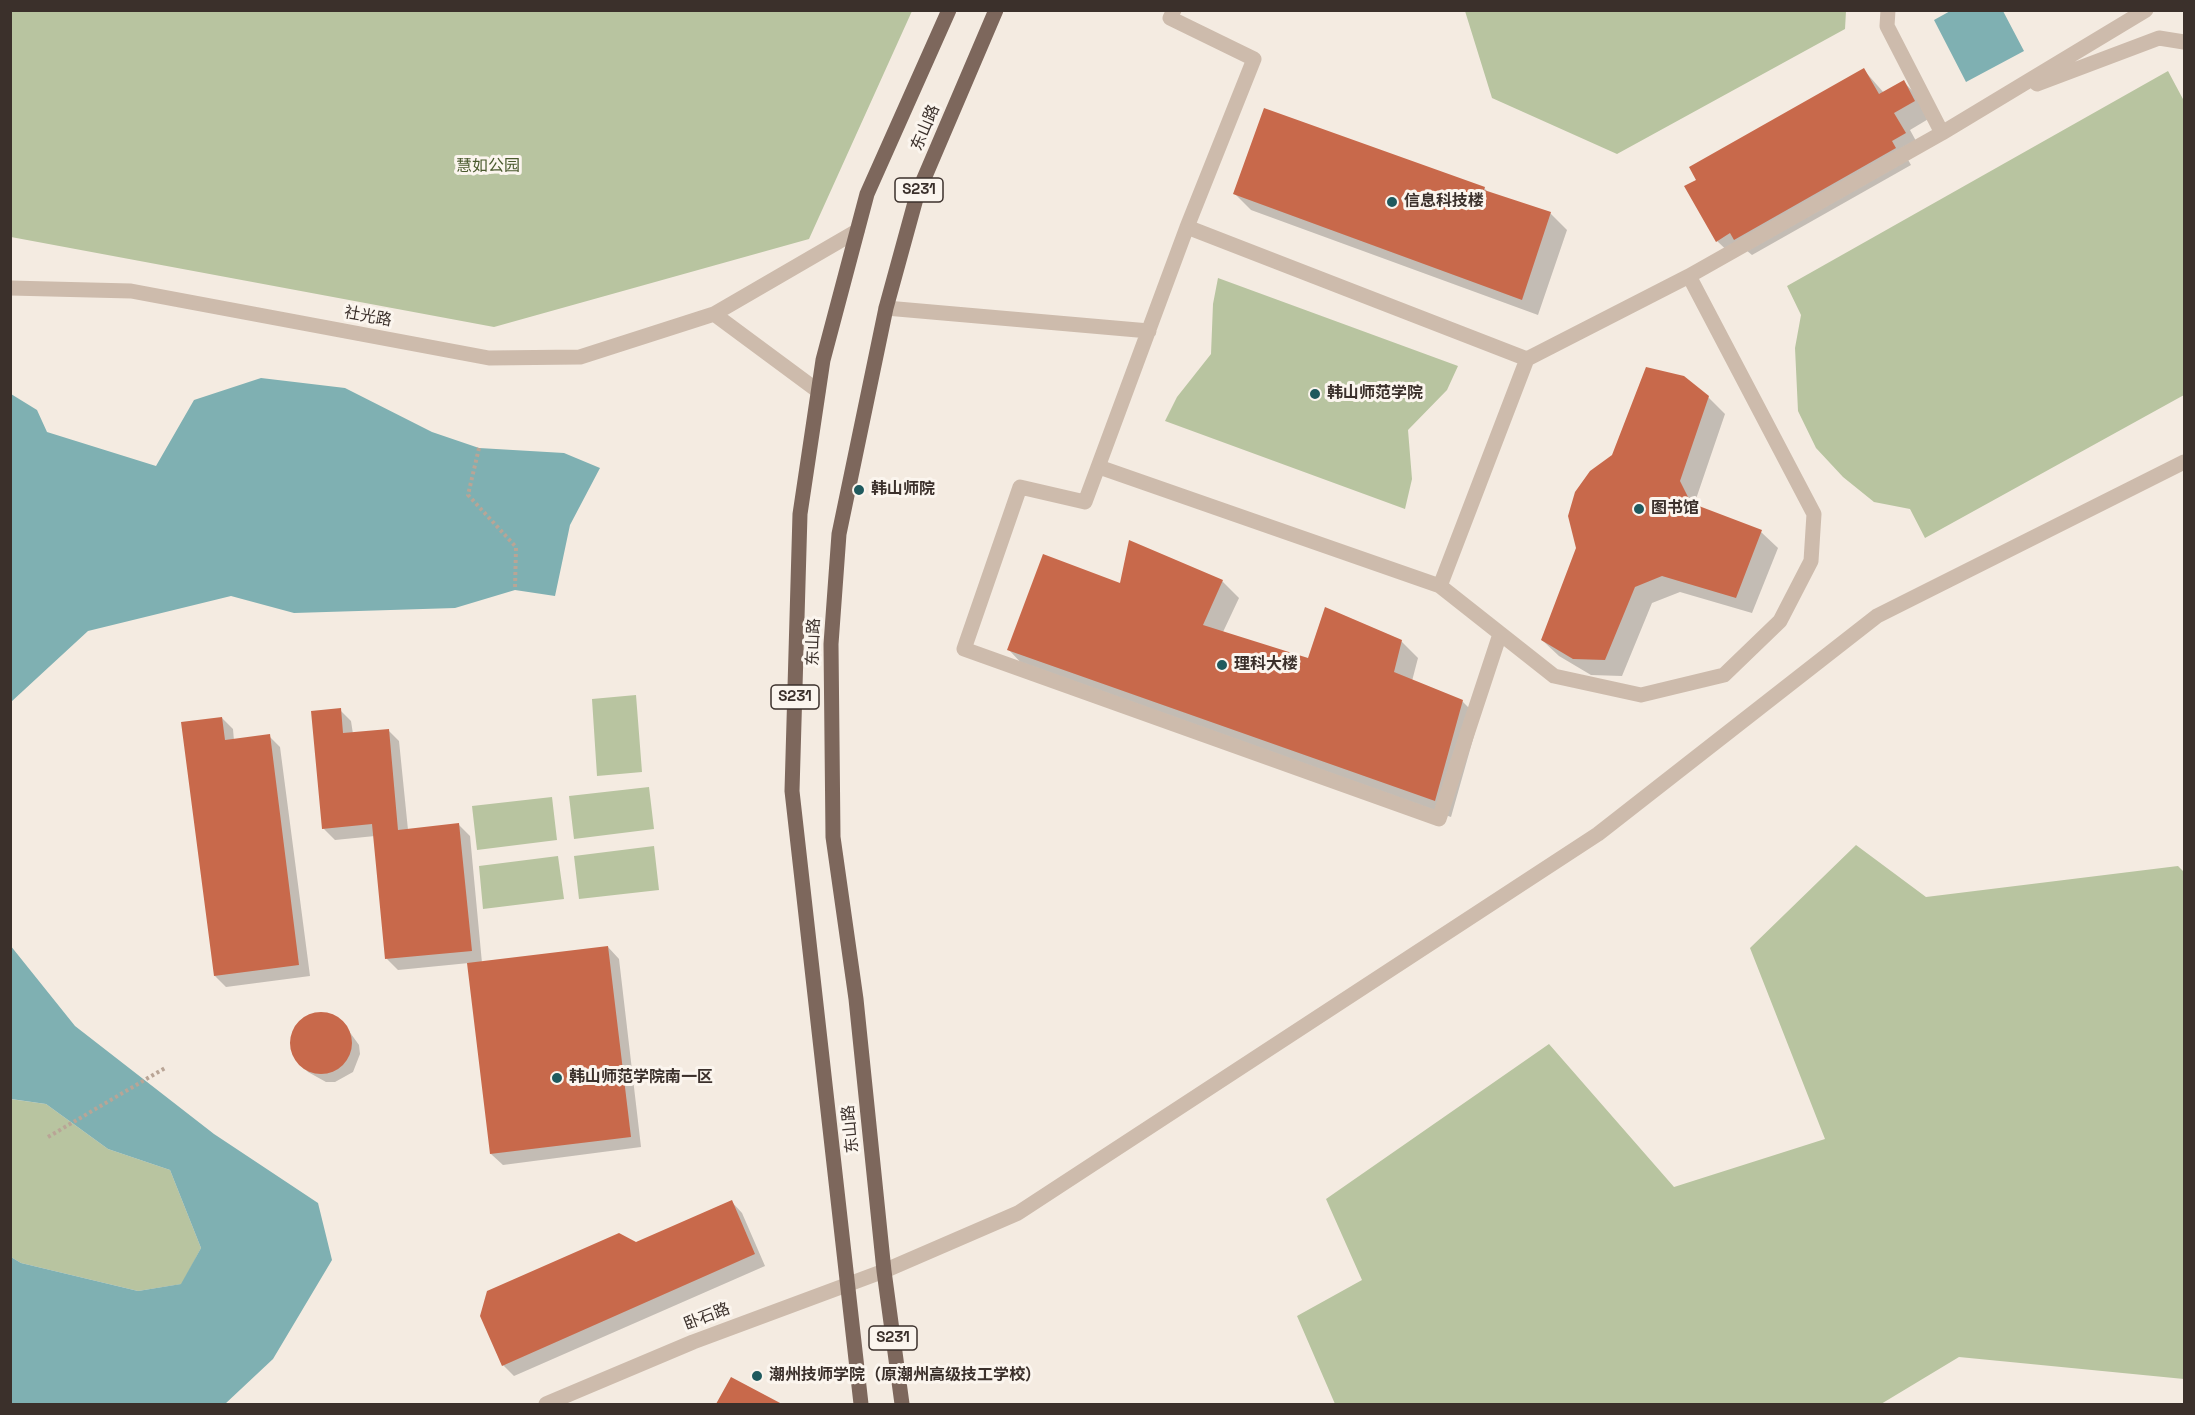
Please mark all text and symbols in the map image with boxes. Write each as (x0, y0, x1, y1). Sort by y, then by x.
street label: 东山路 (908, 102, 944, 154)
park label: 慧如公园 (456, 157, 520, 177)
road number: S231 (895, 178, 943, 202)
place label: 信息科技楼 (1404, 192, 1484, 212)
marker: 信息科技楼 (1385, 195, 1399, 209)
street label: 社光路 (343, 303, 393, 331)
place label: 韩山师范学院 (1327, 384, 1423, 404)
marker: 韩山师范学院 (1308, 387, 1322, 401)
place label: 韩山师院 (871, 480, 935, 500)
marker: 韩山师院 (852, 483, 866, 497)
place label: 图书馆 (1651, 499, 1699, 519)
marker: 图书馆 (1632, 502, 1646, 516)
street label: 东山路 (804, 618, 824, 666)
place label: 理科大楼 (1234, 655, 1298, 675)
marker: 理科大楼 (1215, 658, 1229, 672)
road number: S231 (771, 685, 819, 709)
place label: 韩山师范学院南一区 (569, 1068, 713, 1088)
marker: 韩山师范学院南一区 (550, 1071, 564, 1085)
street label: 东山路 (839, 1104, 863, 1154)
street label: 卧石路 (681, 1299, 733, 1335)
road number: S231 (869, 1326, 917, 1350)
place label: 潮州技师学院（原潮州高级技工学校） (769, 1366, 1041, 1386)
marker: 潮州技师学院（原潮州高级技工学校） (750, 1369, 764, 1383)

